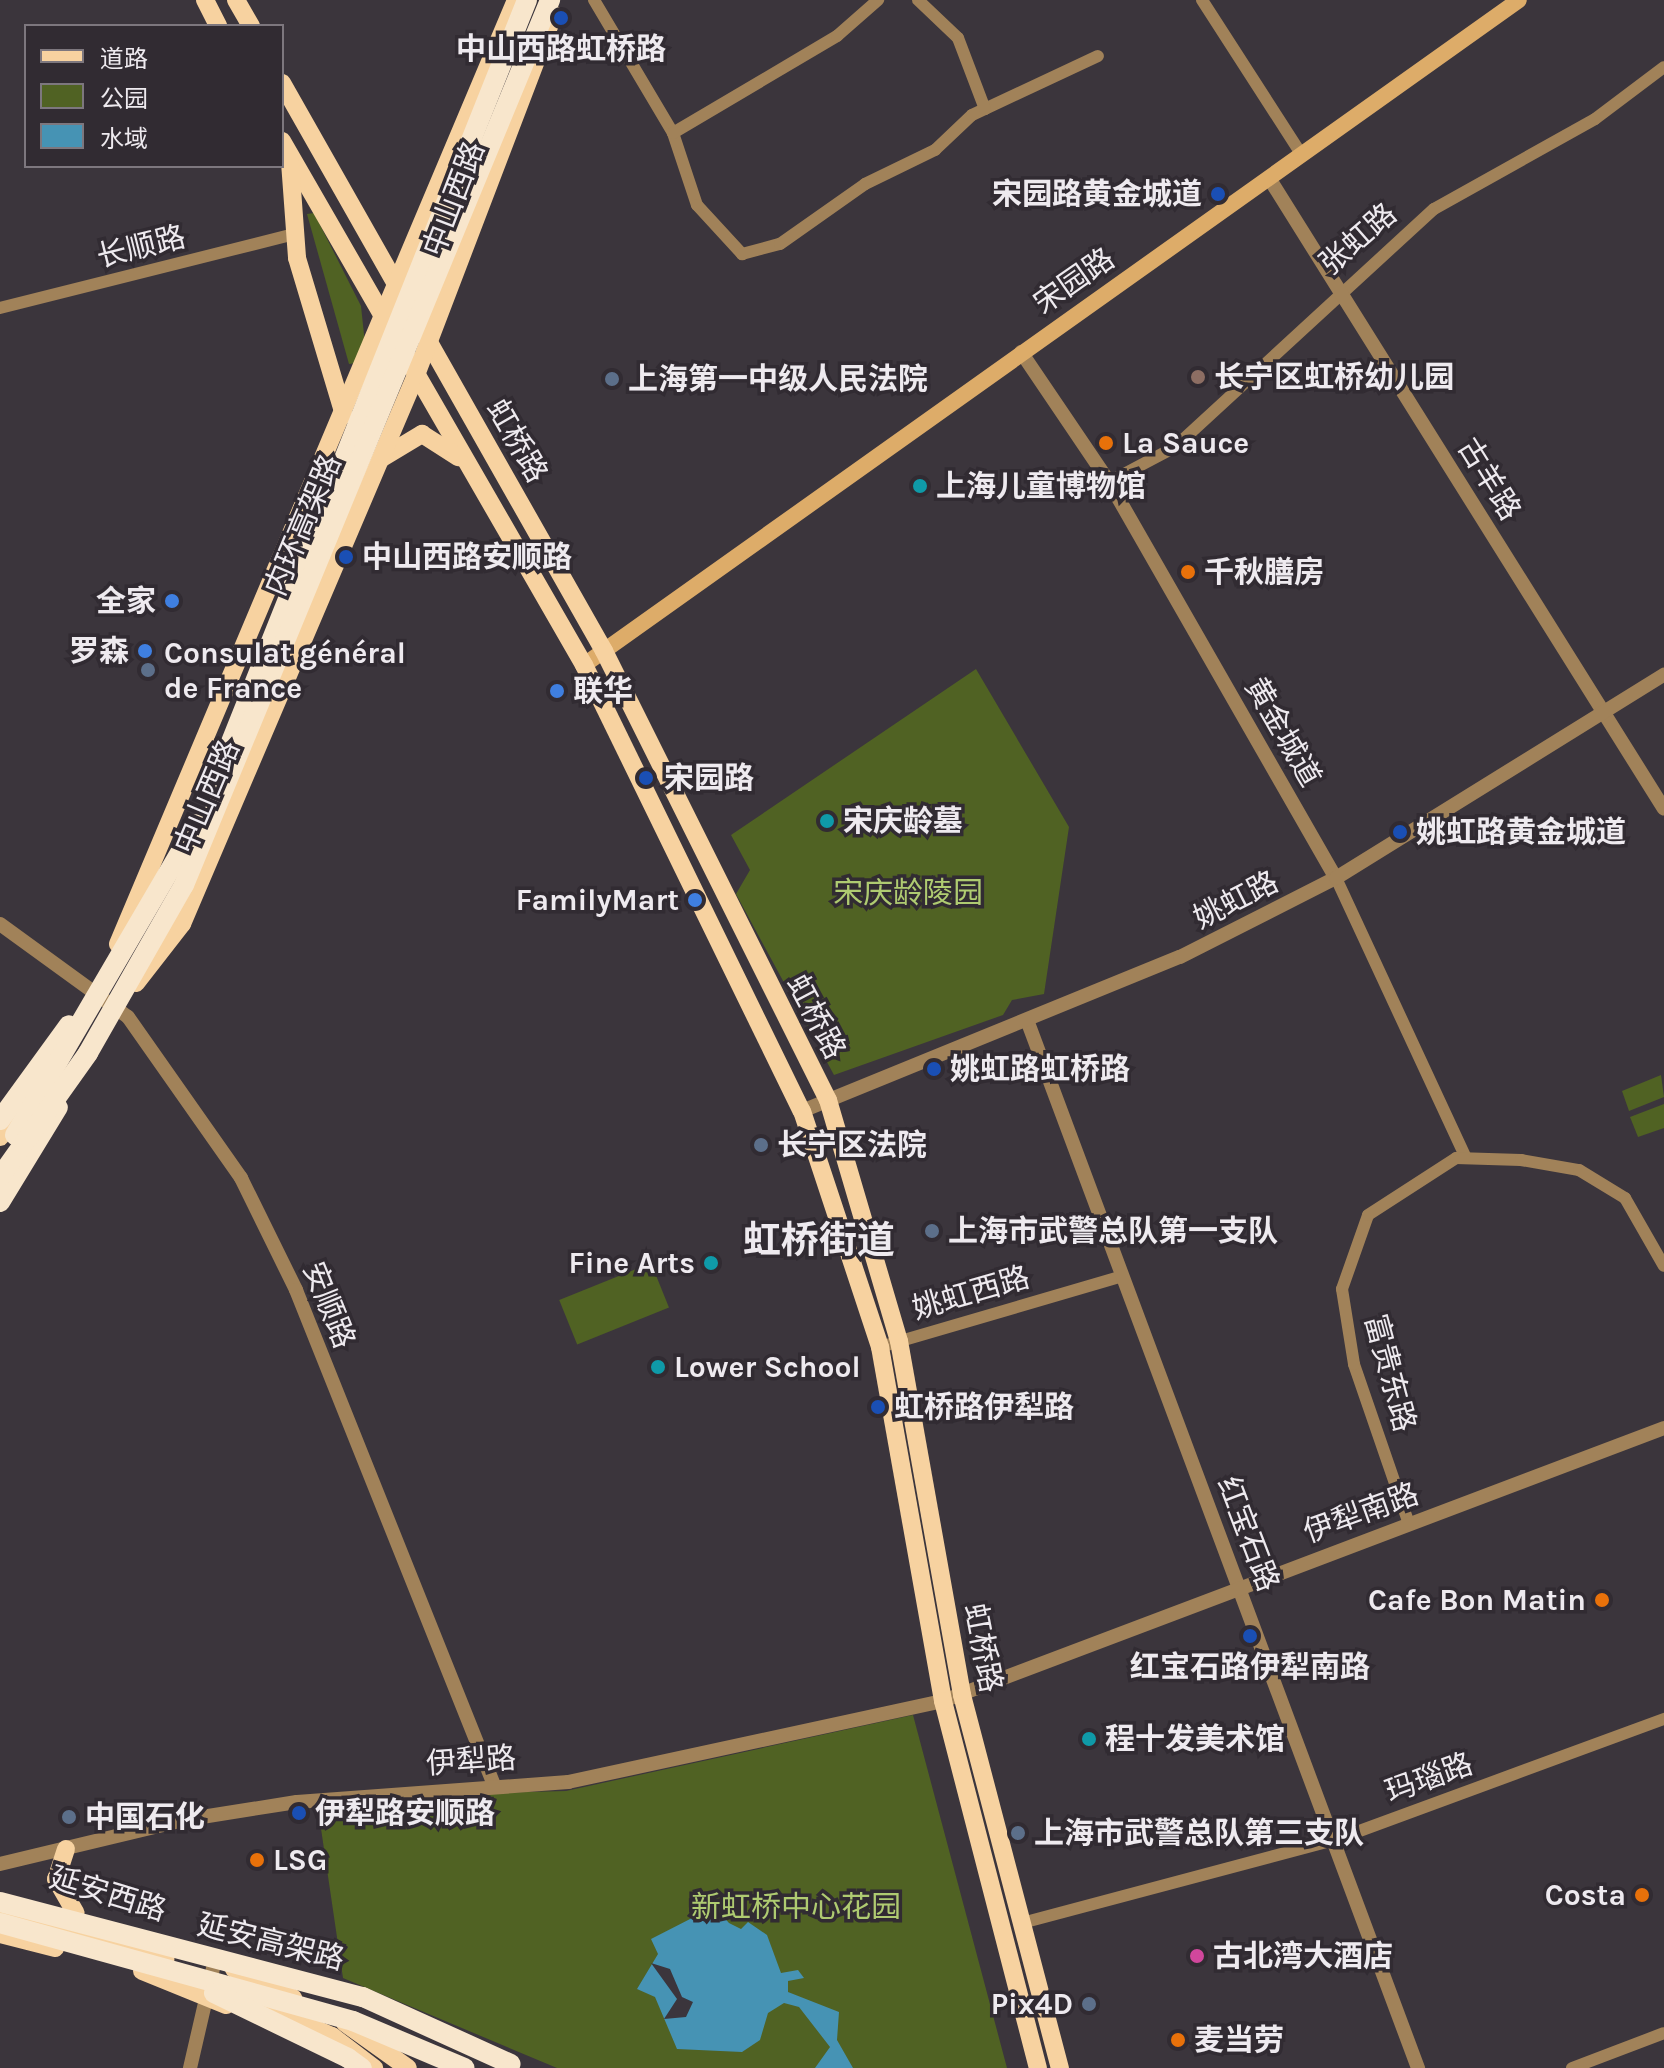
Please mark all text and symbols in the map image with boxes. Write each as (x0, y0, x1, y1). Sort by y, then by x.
marker: 中山西路虹桥路 (552, 9, 570, 27)
legend (24, 24, 284, 168)
place label: 中山西路虹桥路 (456, 31, 666, 67)
text: 道路 (100, 45, 148, 73)
text: 公园 (100, 85, 148, 113)
text: 水域 (100, 125, 148, 153)
street label: 中山西路 (416, 137, 492, 261)
place label: 宋园路黄金城道 (992, 176, 1202, 212)
marker: 宋园路黄金城道 (1209, 185, 1227, 203)
street label: 张虹路 (1312, 196, 1404, 282)
street label: 长顺路 (93, 219, 189, 275)
street label: 宋园路 (1027, 240, 1121, 322)
place label: 长宁区虹桥幼儿园 (1214, 359, 1454, 395)
place label: 上海第一中级人民法院 (628, 361, 928, 397)
marker: 长宁区虹桥幼儿园 (1189, 368, 1207, 386)
marker: 上海第一中级人民法院 (603, 370, 621, 388)
street label: 虹桥路 (479, 393, 555, 489)
place label: La Sauce (1122, 425, 1249, 461)
street label: 古羊路 (1450, 431, 1528, 527)
marker: La Sauce (1097, 434, 1115, 452)
street label: 内环高架路 (257, 449, 349, 601)
place label: 上海儿童博物馆 (936, 468, 1146, 504)
marker: 上海儿童博物馆 (911, 477, 929, 495)
place label: 中山西路安顺路 (362, 539, 572, 575)
marker: 中山西路安顺路 (337, 548, 355, 566)
place label: 千秋膳房 (1204, 554, 1324, 590)
marker: 千秋膳房 (1179, 563, 1197, 581)
place label: 全家 (96, 583, 156, 619)
marker: 全家 (163, 592, 181, 610)
place label: 罗森 (69, 633, 129, 669)
place label: Consulat général de France (164, 635, 406, 706)
marker: 罗森 (136, 642, 154, 660)
marker: Consulat général de France (139, 661, 157, 679)
street label: 黄金城道 (1237, 671, 1329, 793)
place label: 联华 (573, 673, 633, 709)
marker: 联华 (548, 682, 566, 700)
street label: 中山西路 (167, 735, 247, 859)
place label: 宋园路 (664, 760, 754, 796)
marker: 宋园路 (635, 767, 657, 789)
place label: 宋庆龄墓 (843, 803, 963, 839)
marker: 宋庆龄墓 (818, 812, 836, 830)
place label: 姚虹路黄金城道 (1416, 814, 1626, 850)
marker: 姚虹路黄金城道 (1391, 823, 1409, 841)
street label: 姚虹路 (1188, 864, 1284, 936)
park label: 宋庆龄陵园 (833, 875, 983, 911)
place label: FamilyMart (516, 882, 679, 918)
marker: FamilyMart (686, 891, 704, 909)
street label: 虹桥路 (779, 969, 853, 1065)
place label: 姚虹路虹桥路 (950, 1051, 1130, 1087)
marker: 姚虹路虹桥路 (925, 1060, 943, 1078)
place label: 长宁区法院 (777, 1127, 927, 1163)
marker: 长宁区法院 (752, 1136, 770, 1154)
place label: 上海市武警总队第一支队 (948, 1213, 1278, 1249)
district label: 虹桥街道 (743, 1218, 895, 1264)
marker: 上海市武警总队第一支队 (923, 1222, 941, 1240)
place label: Fine Arts (568, 1245, 695, 1281)
marker: Fine Arts (702, 1254, 720, 1272)
street label: 安顺路 (295, 1257, 363, 1353)
street label: 姚虹西路 (908, 1259, 1034, 1327)
street label: 富贵东路 (1357, 1310, 1423, 1436)
place label: Lower School (674, 1349, 861, 1385)
marker: Lower School (649, 1358, 667, 1376)
place label: 虹桥路伊犁路 (894, 1389, 1074, 1425)
marker: 虹桥路伊犁路 (869, 1398, 887, 1416)
street label: 红宝石路 (1210, 1472, 1286, 1596)
street label: 伊犁南路 (1298, 1476, 1424, 1550)
place label: Cafe Bon Matin (1368, 1582, 1586, 1618)
marker: Cafe Bon Matin (1593, 1591, 1611, 1609)
street label: 虹桥路 (957, 1600, 1009, 1696)
marker: 红宝石路伊犁南路 (1241, 1627, 1259, 1645)
place label: 红宝石路伊犁南路 (1130, 1649, 1370, 1685)
place label: 程十发美术馆 (1105, 1721, 1285, 1757)
marker: 程十发美术馆 (1080, 1730, 1098, 1748)
street label: 伊犁路 (425, 1740, 517, 1782)
street label: 玛瑙路 (1381, 1746, 1477, 1810)
place label: 伊犁路安顺路 (315, 1795, 495, 1831)
place label: 中国石化 (85, 1799, 205, 1835)
marker: 伊犁路安顺路 (290, 1804, 308, 1822)
marker: 中国石化 (60, 1808, 78, 1826)
place label: 上海市武警总队第三支队 (1034, 1815, 1364, 1851)
marker: 上海市武警总队第三支队 (1009, 1824, 1027, 1842)
place label: LSG (273, 1842, 327, 1878)
marker: LSG (248, 1851, 266, 1869)
street label: 延安西路 (45, 1859, 171, 1929)
place label: Costa (1545, 1877, 1626, 1913)
marker: Costa (1633, 1886, 1651, 1904)
park label: 新虹桥中心花园 (691, 1889, 901, 1925)
street label: 延安高架路 (194, 1906, 348, 1978)
place label: 古北湾大酒店 (1213, 1938, 1393, 1974)
marker: 古北湾大酒店 (1188, 1947, 1206, 1965)
place label: Pix4D (991, 1986, 1073, 2022)
marker: Pix4D (1080, 1995, 1098, 2013)
place label: 麦当劳 (1194, 2022, 1284, 2058)
marker: 麦当劳 (1169, 2031, 1187, 2049)

